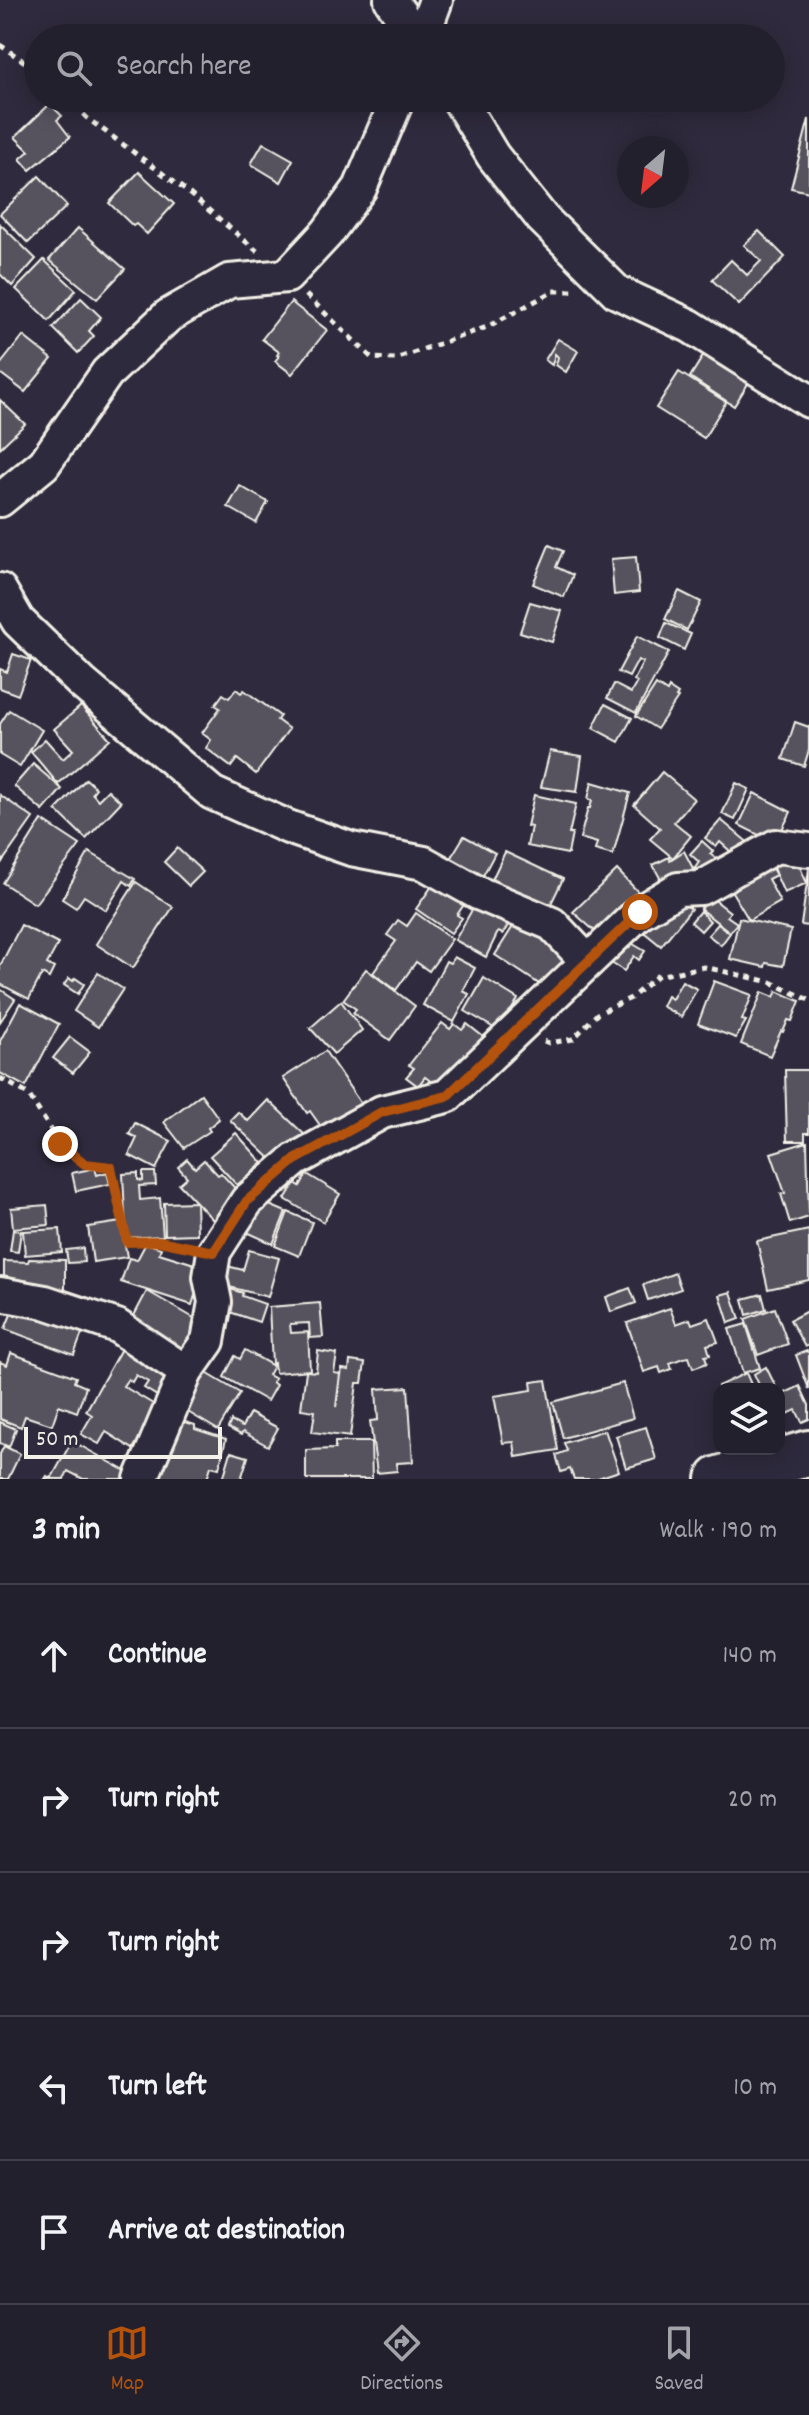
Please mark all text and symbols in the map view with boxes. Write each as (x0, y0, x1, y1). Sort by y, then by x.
search box (24, 24, 785, 112)
icon: search (52, 46, 96, 90)
text: Search here (116, 47, 252, 90)
north arrow (617, 136, 689, 208)
route start (622, 894, 658, 930)
route end (42, 1126, 78, 1162)
map controls (713, 1383, 785, 1455)
button: layers (713, 1383, 785, 1455)
scale bar (24, 1423, 222, 1459)
text: 50 m (36, 1425, 78, 1456)
text: 3 min (32, 1507, 100, 1556)
text: Walk · 190 m (660, 1513, 777, 1550)
icon: ahead (32, 1634, 76, 1678)
text: Continue (108, 1635, 207, 1678)
text: 140 m (723, 1638, 777, 1675)
icon: right (32, 1778, 76, 1822)
text: Turn right (108, 1779, 219, 1822)
text: 20 m (728, 1782, 777, 1819)
icon: right (32, 1922, 76, 1966)
text: Turn right (108, 1923, 219, 1966)
text: 20 m (728, 1926, 777, 1963)
icon: left (32, 2066, 76, 2110)
text: Turn left (108, 2067, 207, 2110)
text: 10 m (733, 2070, 777, 2107)
icon: arrive (32, 2210, 76, 2254)
text: Arrive at destination (108, 2211, 345, 2254)
tab: Map (105, 2321, 149, 2400)
tab: Directions (360, 2321, 444, 2400)
tab: Saved (654, 2321, 704, 2400)

